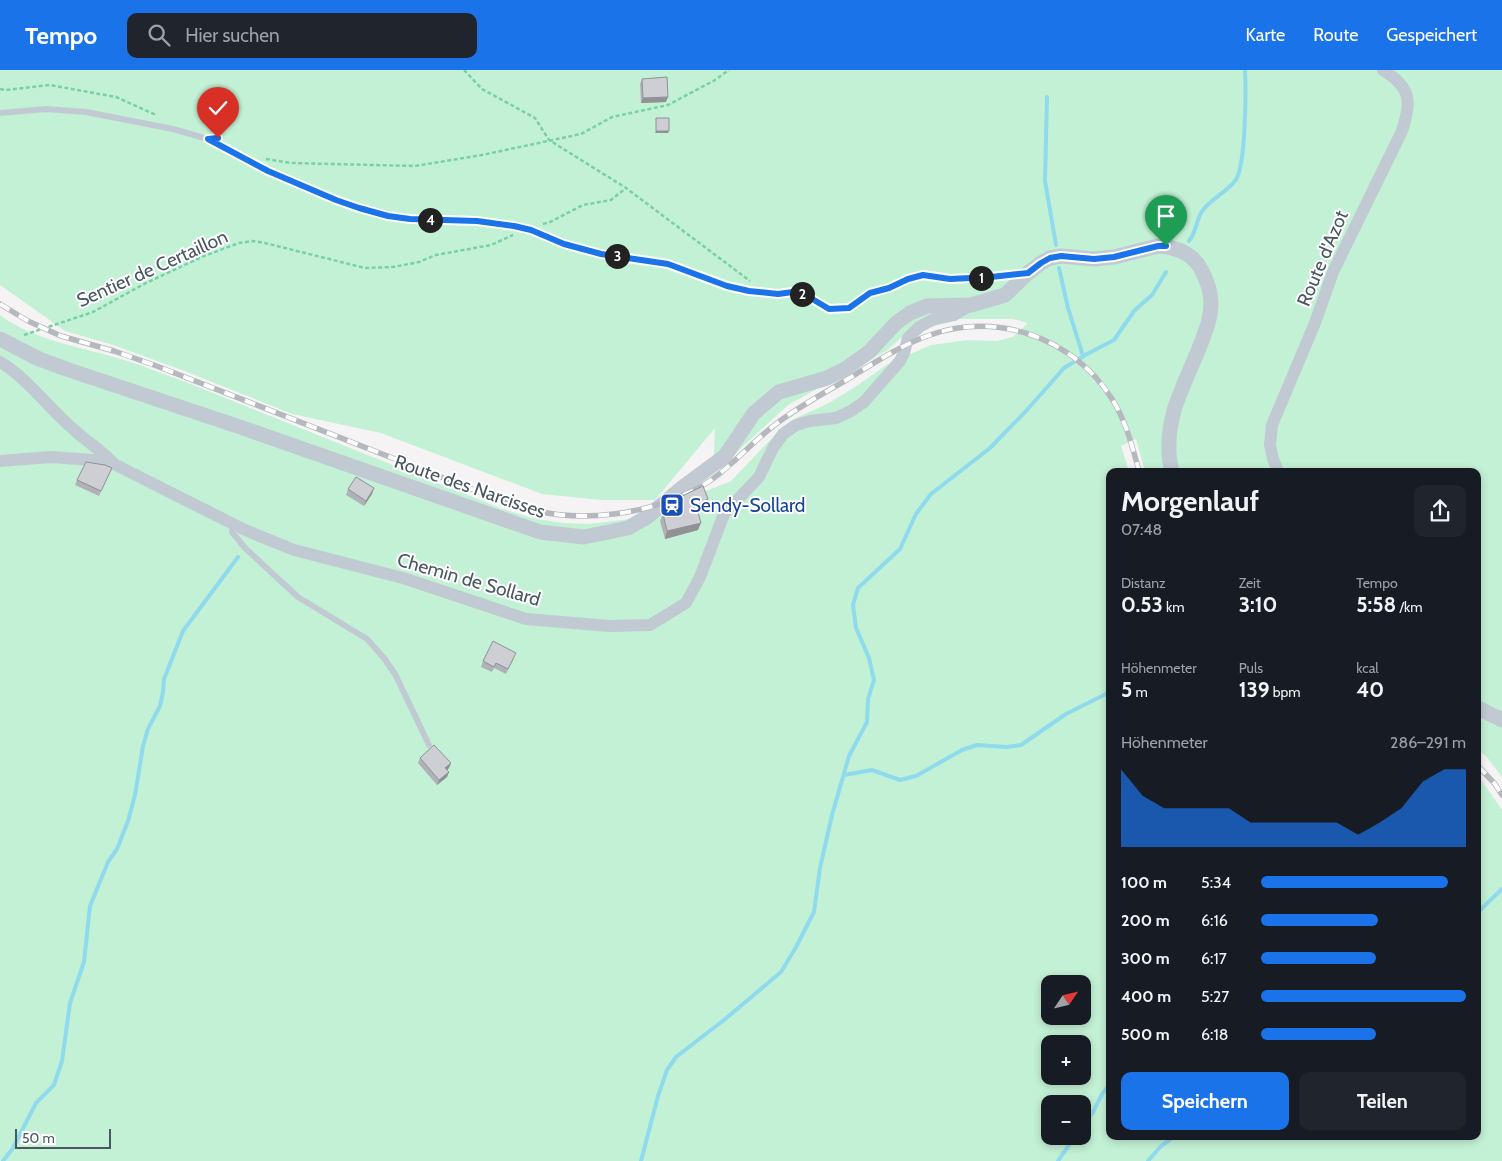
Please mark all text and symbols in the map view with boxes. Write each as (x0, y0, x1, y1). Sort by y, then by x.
search box (127, 13, 477, 58)
text: Tempo (25, 21, 97, 50)
icon: search (145, 21, 173, 49)
text: Hier suchen (185, 24, 280, 47)
text: Karte (1246, 24, 1285, 46)
text: Route (1313, 24, 1358, 46)
text: Gespeichert (1386, 24, 1477, 46)
pin (197, 87, 239, 138)
icon: check (204, 94, 232, 122)
pin (1145, 195, 1187, 246)
icon: arrive (1152, 202, 1180, 230)
street label: Route d'Azot (1292, 206, 1353, 310)
pin: 4 (418, 208, 442, 232)
text: 4 (426, 211, 435, 229)
street label: Sentier de Certaillon (73, 225, 231, 312)
pin: 3 (604, 244, 630, 268)
text: 3 (614, 247, 621, 265)
pin: 1 (968, 266, 994, 290)
text: 1 (979, 269, 984, 287)
pin: 2 (790, 282, 814, 306)
text: 2 (799, 285, 806, 303)
street label: Route des Narcisses (391, 450, 549, 523)
text: Morgenlauf (1121, 484, 1259, 518)
button: share (1414, 485, 1466, 537)
station icon: Sendy-Sollard (659, 492, 685, 518)
place label: Sendy-Sollard (690, 494, 805, 517)
text: 07:48 (1121, 520, 1162, 539)
street label: Chemin de Sollard (395, 548, 543, 611)
text: Distanz (1121, 574, 1166, 592)
text: Zeit (1239, 574, 1261, 592)
text: Tempo (1356, 574, 1398, 592)
text: 0.53 (1121, 592, 1163, 617)
text: 3:10 (1239, 592, 1277, 617)
text: 5:58 (1356, 592, 1396, 617)
text: km (1163, 598, 1185, 616)
text: /km (1396, 598, 1422, 616)
text: Höhenmeter (1121, 659, 1197, 677)
text: Puls (1239, 659, 1263, 677)
text: kcal (1356, 659, 1379, 677)
text: 5 (1121, 677, 1132, 702)
text: 139 (1239, 677, 1270, 702)
text: 40 (1356, 677, 1384, 702)
text: m (1132, 683, 1148, 701)
text: bpm (1270, 683, 1301, 701)
text: Höhenmeter (1121, 733, 1207, 752)
text: 286–291 m (1390, 733, 1466, 752)
text: 100 m (1121, 873, 1167, 892)
text: 5:34 (1201, 873, 1231, 892)
text: 200 m (1121, 911, 1170, 930)
text: 6:16 (1201, 911, 1228, 930)
text: 300 m (1121, 949, 1170, 968)
text: 6:17 (1201, 949, 1227, 968)
north arrow (1041, 975, 1091, 1025)
map controls (1041, 975, 1091, 1145)
text: 400 m (1121, 987, 1171, 1006)
text: 5:27 (1201, 987, 1229, 1006)
text: 500 m (1121, 1025, 1170, 1044)
text: 6:18 (1201, 1025, 1228, 1044)
button: + (1041, 1035, 1091, 1085)
button: Speichern (1121, 1072, 1289, 1130)
button: Teilen (1299, 1072, 1466, 1130)
button: − (1041, 1095, 1091, 1145)
scale bar (15, 1126, 111, 1149)
text: 50 m (22, 1129, 55, 1147)

